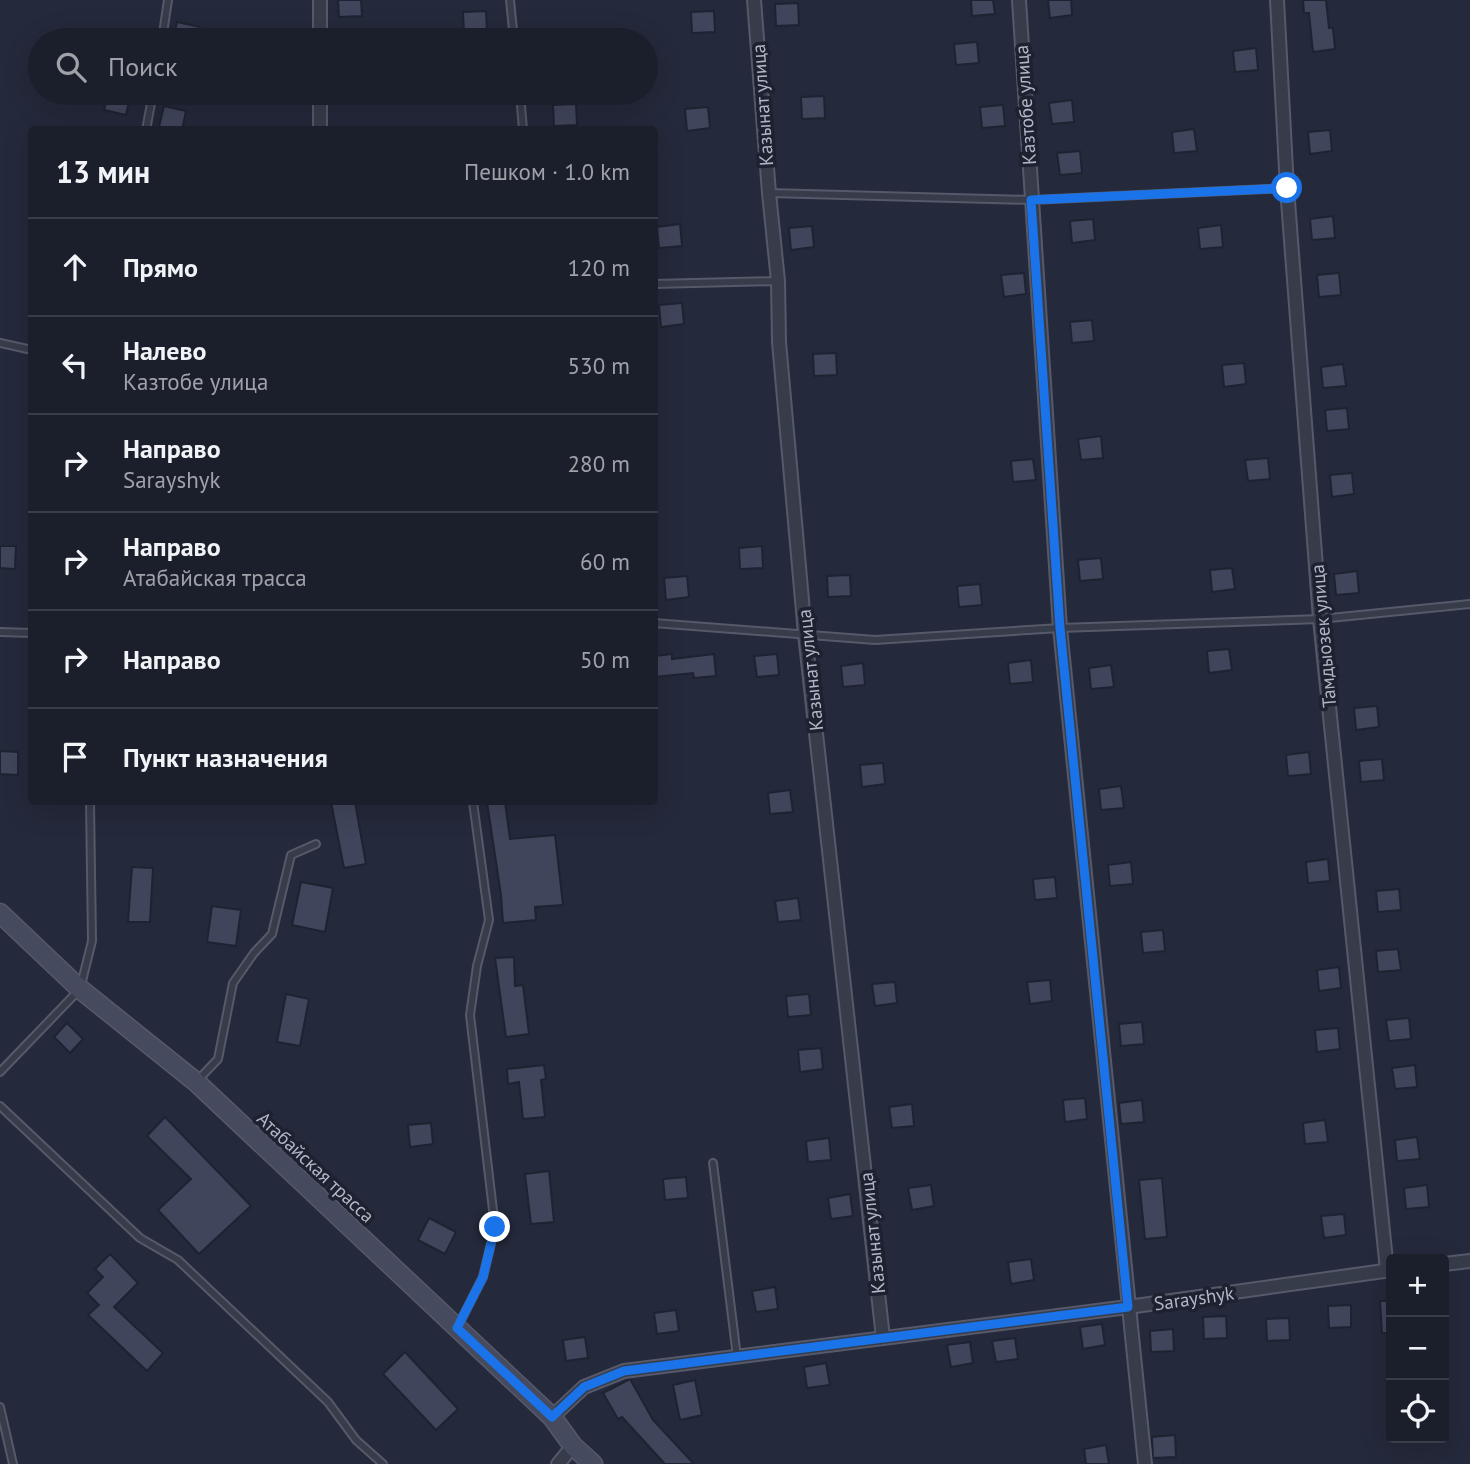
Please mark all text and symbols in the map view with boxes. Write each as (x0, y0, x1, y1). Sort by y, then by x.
search box (28, 28, 658, 105)
street label: Казынат улица (746, 43, 778, 167)
street label: Казтобе улица (1009, 44, 1041, 166)
icon: search (52, 48, 90, 86)
text: Поиск (108, 50, 177, 83)
text: 13 мин (56, 152, 150, 191)
text: Пешком · 1.0 km (464, 157, 630, 186)
route start (1271, 172, 1302, 203)
icon: ahead (56, 248, 94, 286)
text: Прямо (123, 251, 198, 284)
text: 120 m (568, 253, 630, 282)
text: Налево (123, 334, 207, 367)
icon: left (56, 346, 94, 384)
text: 530 m (568, 351, 630, 380)
text: Казтобе улица (123, 367, 268, 396)
text: Направо (123, 432, 221, 465)
icon: right (56, 444, 94, 482)
text: 280 m (568, 449, 630, 478)
text: Sarayshyk (123, 465, 221, 494)
text: Направо (123, 530, 221, 563)
icon: right (56, 542, 94, 580)
text: 60 m (580, 547, 630, 576)
text: Атабайская трасса (123, 563, 307, 592)
street label: Тамдыозек улица (1305, 563, 1341, 709)
street label: Казынат улица (792, 608, 828, 732)
icon: right (56, 640, 94, 678)
text: Направо (123, 643, 221, 676)
text: 50 m (580, 645, 630, 674)
icon: arrive (56, 738, 94, 776)
text: Пункт назначения (123, 741, 328, 774)
street label: Атабайская трасса (252, 1106, 380, 1228)
street label: Казынат улица (854, 1171, 890, 1295)
route end (479, 1211, 510, 1242)
map controls (1386, 1254, 1449, 1443)
button: + (1386, 1254, 1449, 1317)
street label: Sarayshyk (1152, 1281, 1236, 1315)
button: − (1386, 1317, 1449, 1380)
button: locate (1386, 1380, 1449, 1443)

